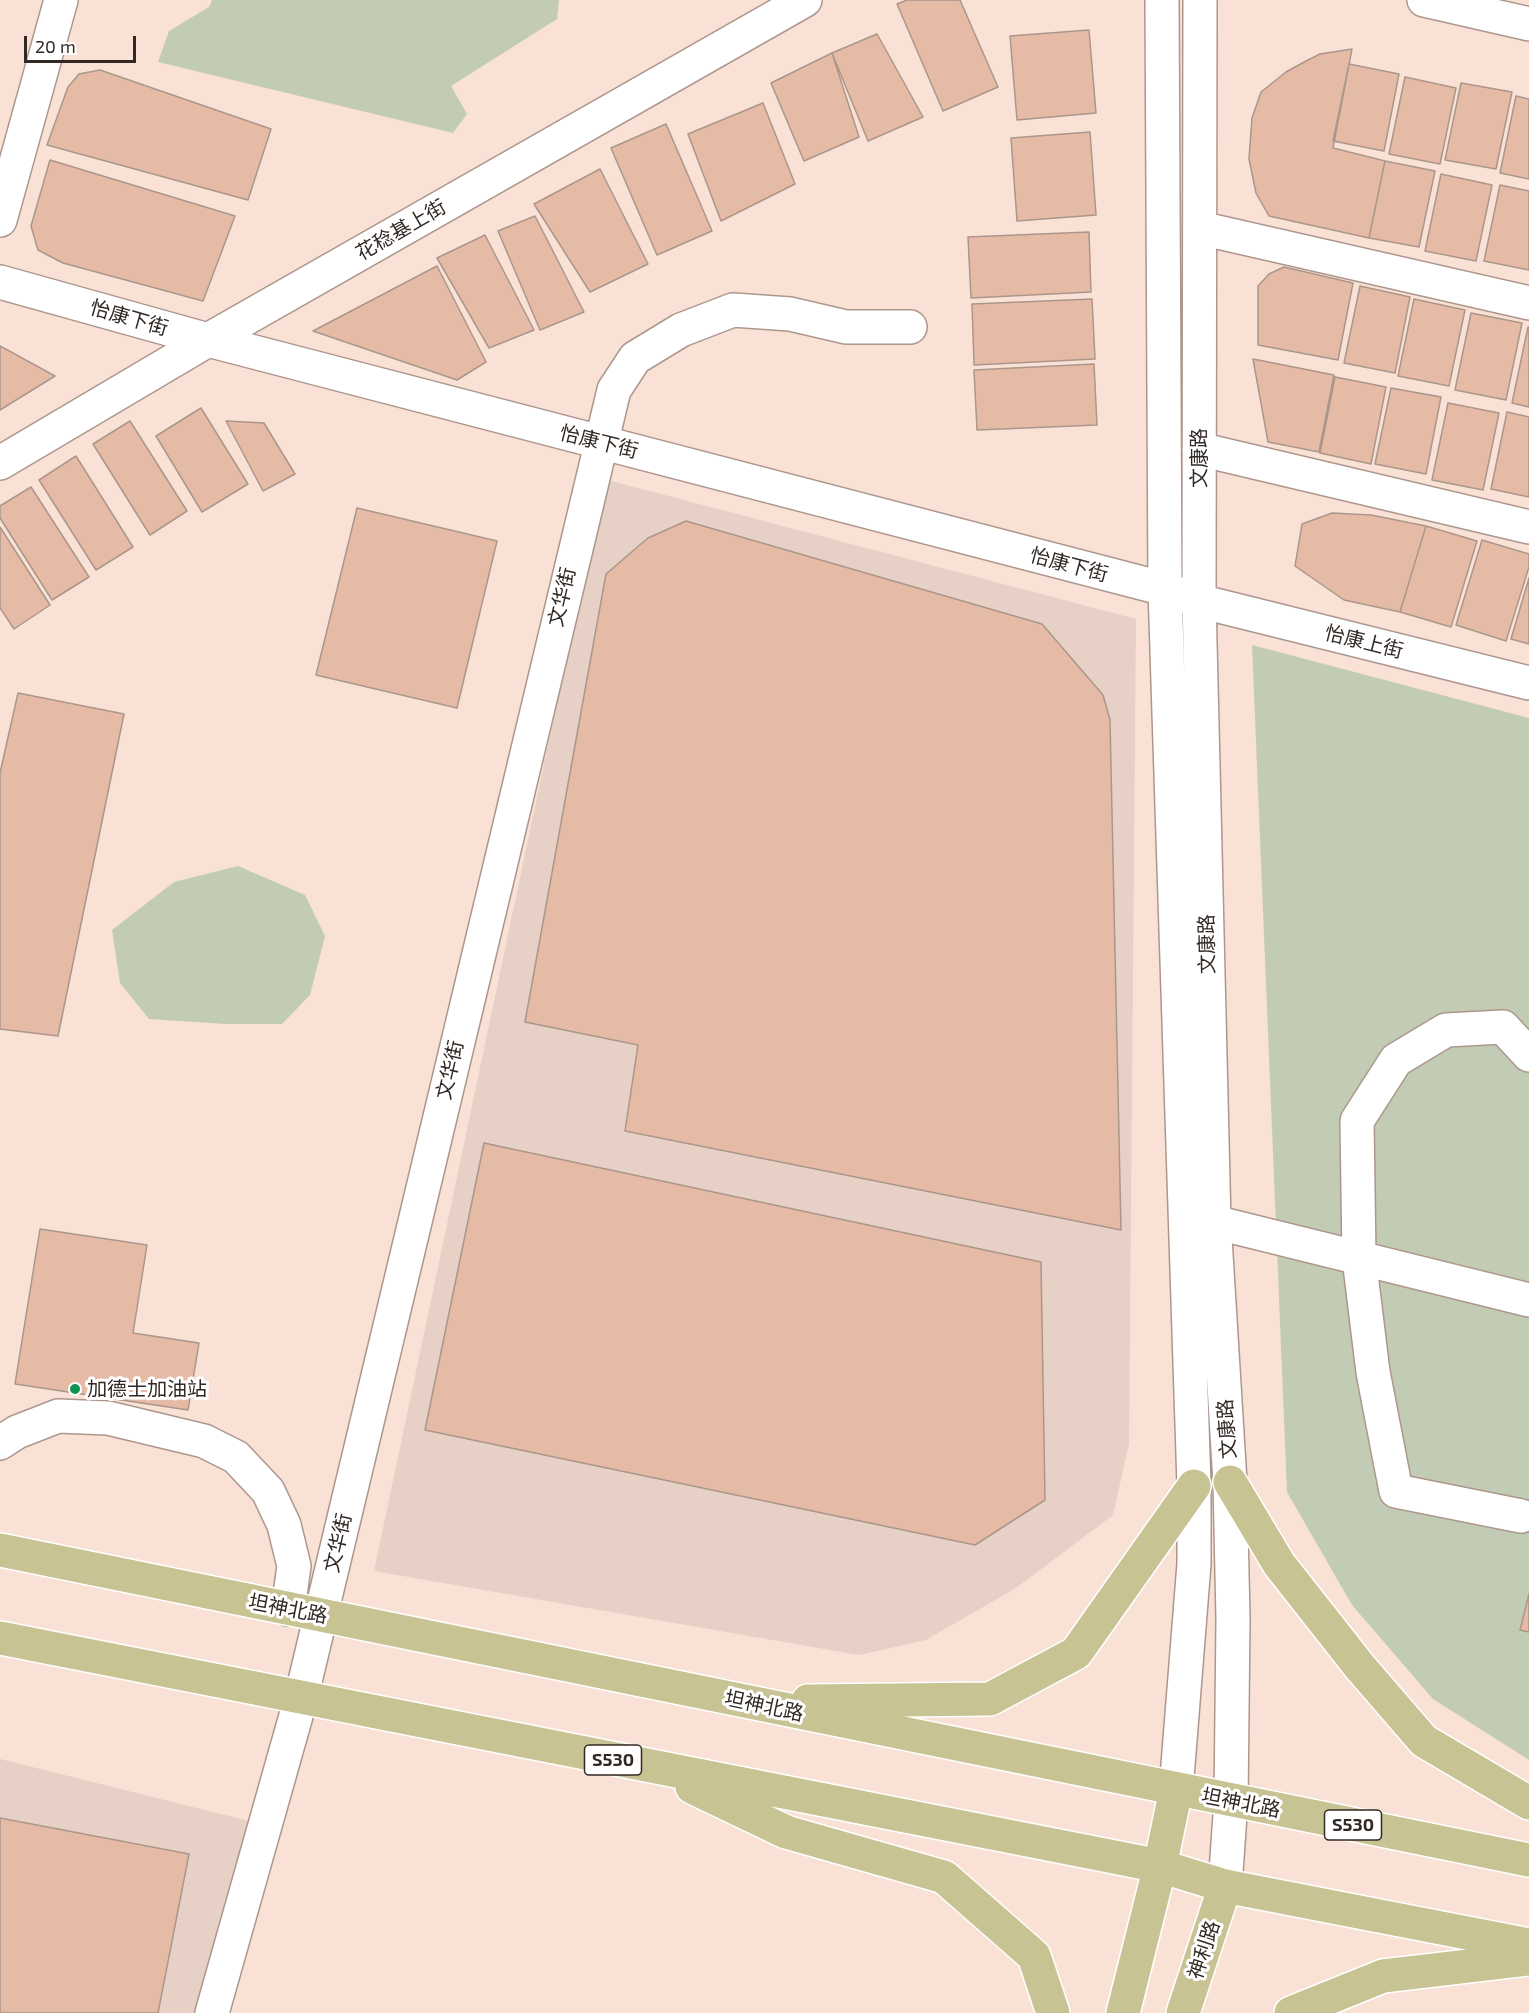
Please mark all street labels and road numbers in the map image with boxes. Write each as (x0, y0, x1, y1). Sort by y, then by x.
street label: 花稔基上街 (352, 195, 450, 265)
street label: 怡康下街 (87, 295, 171, 341)
street label: 怡康下街 (557, 421, 641, 463)
street label: 文康路 (1187, 428, 1211, 488)
street label: 怡康下街 (1027, 543, 1111, 587)
street label: 文华街 (544, 565, 580, 629)
street label: 怡康上街 (1322, 621, 1406, 663)
street label: 文康路 (1194, 914, 1220, 974)
street label: 文华街 (432, 1038, 468, 1102)
street label: 文康路 (1213, 1398, 1241, 1460)
street label: 文华街 (320, 1511, 356, 1575)
street label: 坦神北路 (246, 1590, 330, 1628)
street label: 坦神北路 (722, 1686, 806, 1726)
road number: S530 (584, 1745, 642, 1775)
street label: 坦神北路 (1199, 1784, 1283, 1822)
road number: S530 (1324, 1810, 1382, 1840)
street label: 神利路 (1183, 1918, 1225, 1982)

